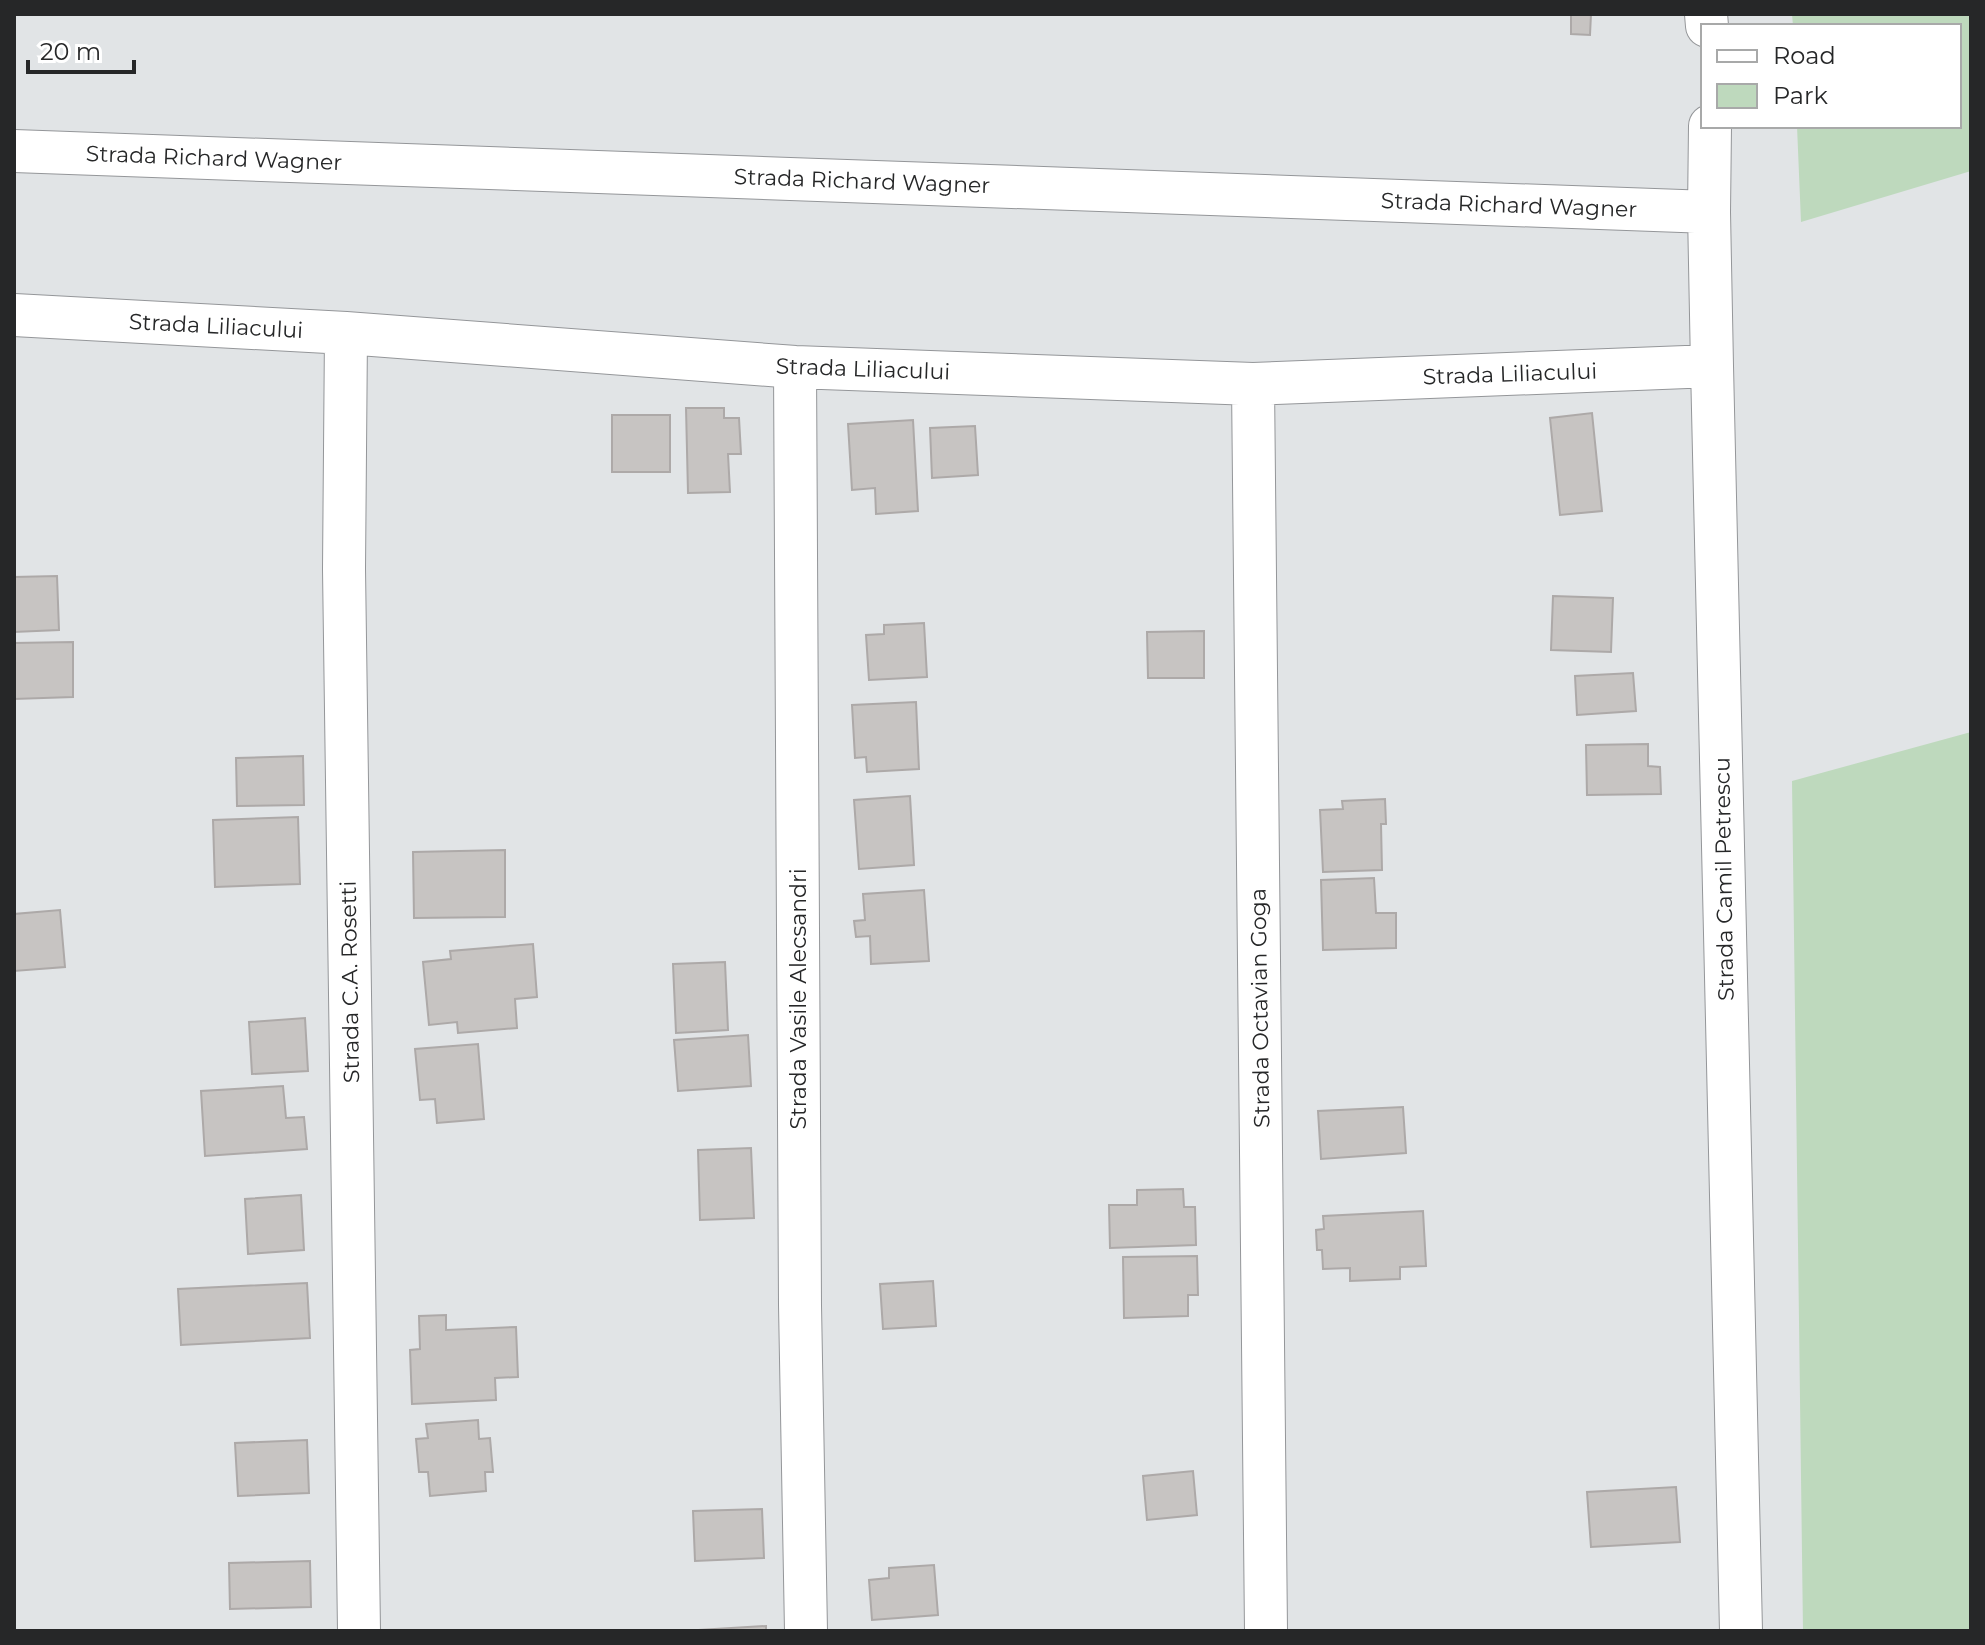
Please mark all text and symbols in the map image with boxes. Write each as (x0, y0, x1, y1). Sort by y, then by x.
scale bar (28, 24, 134, 74)
legend (1701, 24, 1961, 128)
text: 20 m (40, 37, 101, 66)
text: Road (1773, 41, 1836, 70)
text: Park (1773, 81, 1828, 110)
street label: Strada Richard Wagner (85, 140, 343, 176)
street label: Strada Richard Wagner (733, 163, 991, 199)
street label: Strada Richard Wagner (1380, 187, 1638, 223)
street label: Strada Liliacului (128, 308, 304, 344)
street label: Strada Liliacului (775, 352, 951, 386)
street label: Strada Liliacului (1422, 357, 1598, 391)
street label: Strada Camil Petrescu (1708, 757, 1740, 1001)
street label: Strada Vasile Alecsandri (785, 868, 812, 1130)
street label: Strada C.A. Rosetti (335, 881, 365, 1083)
street label: Strada Octavian Goga (1244, 888, 1276, 1128)

